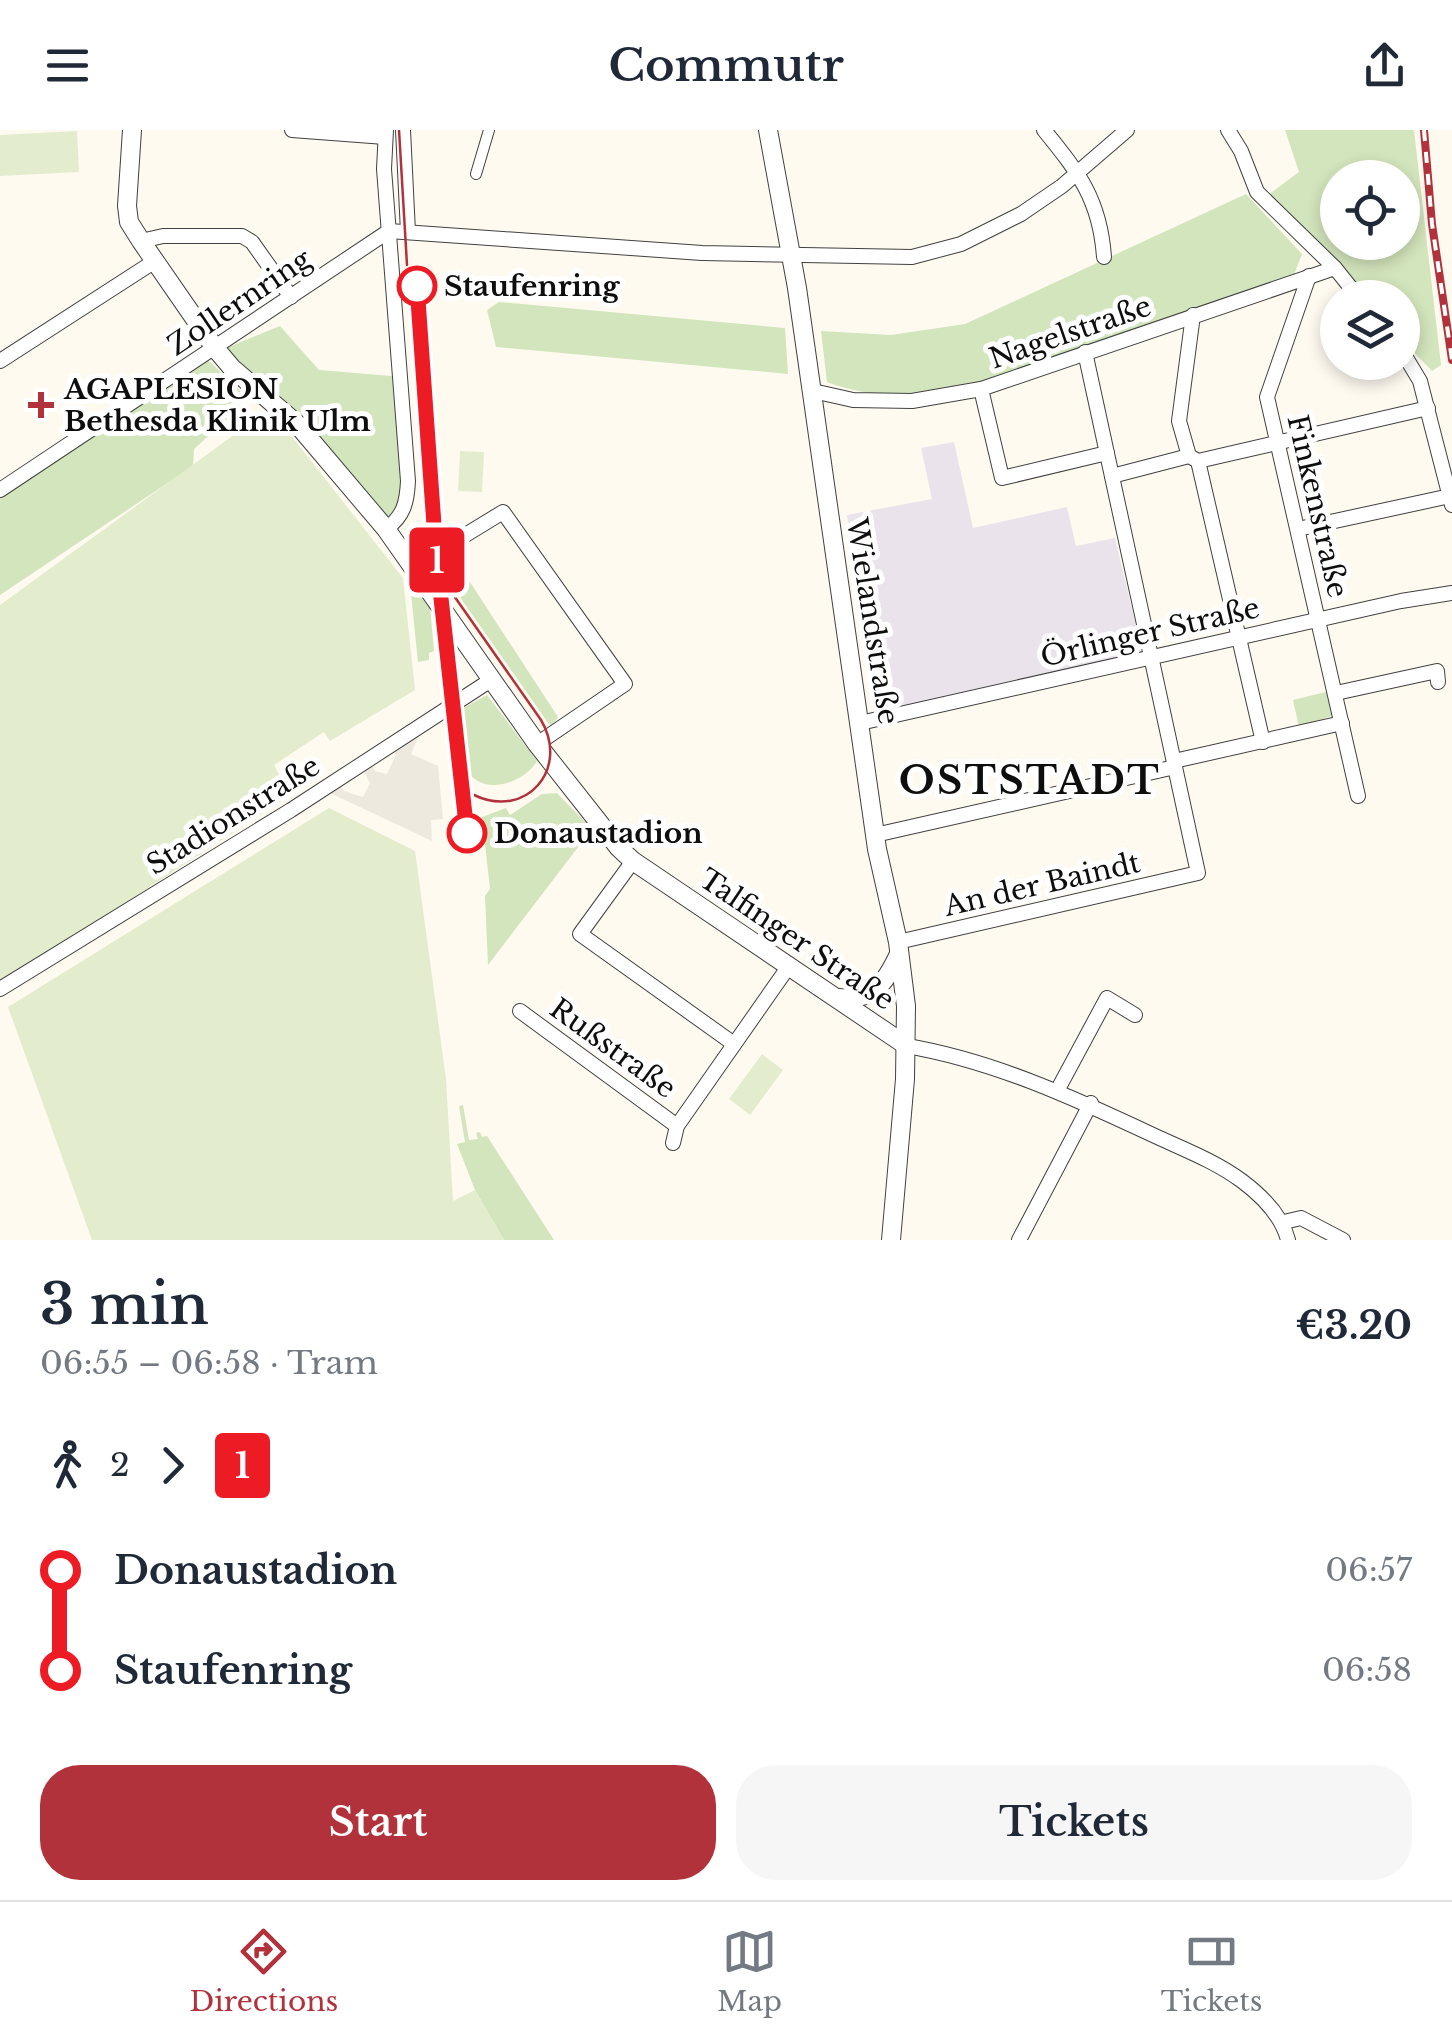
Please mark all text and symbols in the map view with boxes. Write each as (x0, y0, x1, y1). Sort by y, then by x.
text: Commutr (608, 37, 844, 93)
icon: menu (40, 38, 95, 93)
icon: share (1357, 38, 1412, 93)
map controls (1320, 160, 1420, 380)
button: locate (1320, 160, 1420, 260)
street label: Zollernring (161, 241, 319, 363)
marker: Staufenring (398, 267, 436, 305)
place label: Staufenring (444, 269, 620, 304)
button: layers (1320, 280, 1420, 380)
street label: Nagelstraße (985, 288, 1156, 377)
place label: AGAPLESION Bethesda Klinik Ulm (63, 372, 371, 439)
marker: AGAPLESION Bethesda Klinik Ulm (28, 392, 54, 418)
street label: Finkenstraße (1279, 411, 1356, 601)
street label: Wielandstraße (839, 514, 906, 727)
line badge: 1 (404, 528, 470, 592)
text: 1 (429, 539, 445, 582)
street label: Örlinger Straße (1037, 590, 1263, 675)
street label: Stadionstraße (140, 748, 326, 883)
district label: OSTSTADT (899, 757, 1161, 804)
marker: Donaustadion (448, 814, 486, 852)
place label: Donaustadion (494, 816, 703, 851)
street label: An der Baindt (940, 845, 1144, 924)
street label: Talfinger Straße (693, 861, 901, 1018)
street label: Rußstraße (543, 991, 683, 1106)
text: 3 min (40, 1271, 209, 1339)
text: €3.20 (1296, 1302, 1412, 1349)
text: 06:55 – 06:58 · Tram (40, 1343, 378, 1383)
icon: walk (40, 1438, 95, 1493)
icon: forward (145, 1438, 200, 1493)
text: 1 (235, 1444, 250, 1487)
text: 2 (110, 1445, 130, 1485)
text: Donaustadion (114, 1547, 397, 1594)
text: 06:57 (1325, 1550, 1412, 1590)
text: Staufenring (114, 1647, 352, 1694)
text: 06:58 (1322, 1650, 1412, 1690)
button: Start (40, 1765, 716, 1880)
button: Tickets (736, 1765, 1412, 1880)
tab: Directions (189, 1924, 338, 2019)
tab: Map (717, 1924, 782, 2019)
tab: Tickets (1161, 1924, 1263, 2019)

